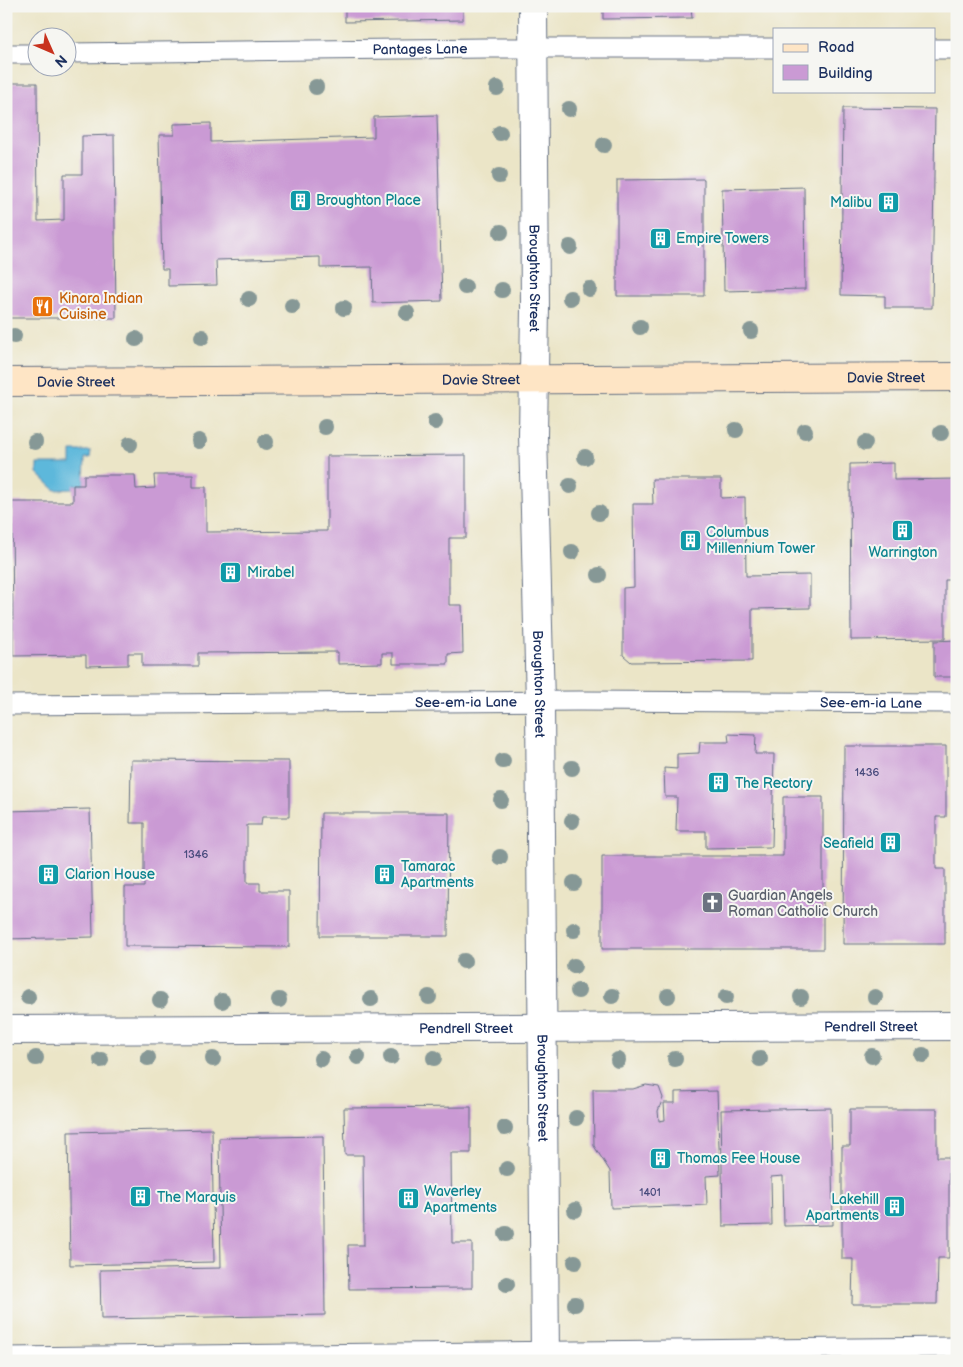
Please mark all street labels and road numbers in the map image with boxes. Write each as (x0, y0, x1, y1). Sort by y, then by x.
street label: Pantages Lane (372, 40, 468, 58)
street label: Broughton Street (525, 224, 543, 333)
street label: Davie Street (847, 369, 926, 387)
street label: Davie Street (442, 371, 521, 389)
street label: Davie Street (37, 373, 116, 391)
street label: Broughton Street (529, 630, 548, 738)
street label: See-em-ia Lane (415, 693, 517, 711)
street label: See-em-ia Lane (820, 694, 922, 712)
street label: Pendrell Street (824, 1018, 919, 1036)
street label: Pendrell Street (419, 1020, 514, 1037)
street label: Broughton Street (534, 1034, 551, 1142)

